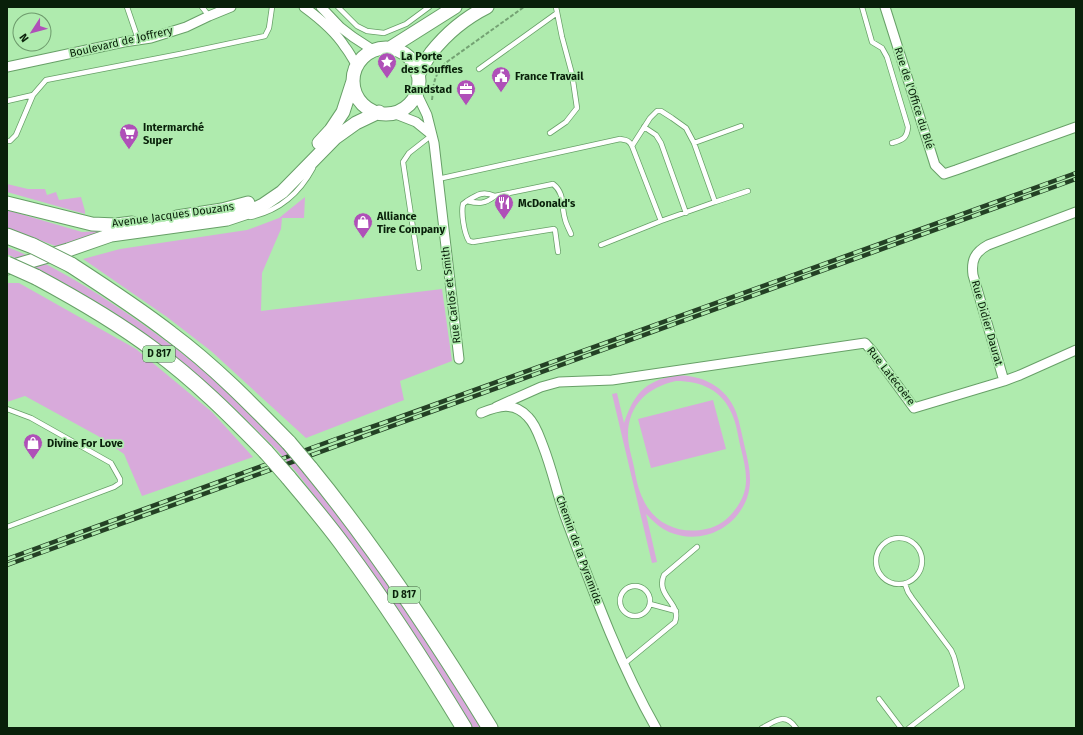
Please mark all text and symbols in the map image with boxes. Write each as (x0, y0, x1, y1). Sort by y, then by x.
north arrow (12, 12, 52, 52)
street label: Boulevard de Joffrery (68, 24, 174, 60)
text: N (17, 31, 32, 44)
street label: Rue de l'Office du Blé (891, 45, 937, 151)
place label: La Porte des Souffles (401, 50, 463, 76)
place icon: La Porte des Souffles (376, 51, 398, 79)
public building icon: France Travail (490, 65, 512, 93)
place label: France Travail (515, 70, 584, 83)
office icon: Randstad (455, 78, 477, 106)
place label: Randstad (404, 83, 452, 96)
place label: Intermarché Super (143, 121, 204, 147)
supermarket icon: Intermarché Super (118, 122, 140, 150)
restaurant icon: McDonald's (493, 192, 515, 220)
place label: McDonald's (518, 197, 576, 210)
street label: Avenue Jacques Douzans (111, 200, 235, 230)
place label: Alliance Tire Company (376, 210, 445, 236)
shop icon: Alliance Tire Company (352, 211, 374, 239)
street label: Rue Carlos et Smith (439, 246, 463, 344)
street label: Rue Didier Daurat (969, 279, 1005, 367)
street label: Rue Latécoère (864, 344, 918, 408)
road number: D 817 (143, 346, 175, 362)
shop icon: Divine For Love (22, 432, 44, 460)
place label: Divine For Love (47, 437, 123, 450)
street label: Chemin de la Pyramide (553, 494, 605, 606)
road number: D 817 (388, 587, 420, 603)

